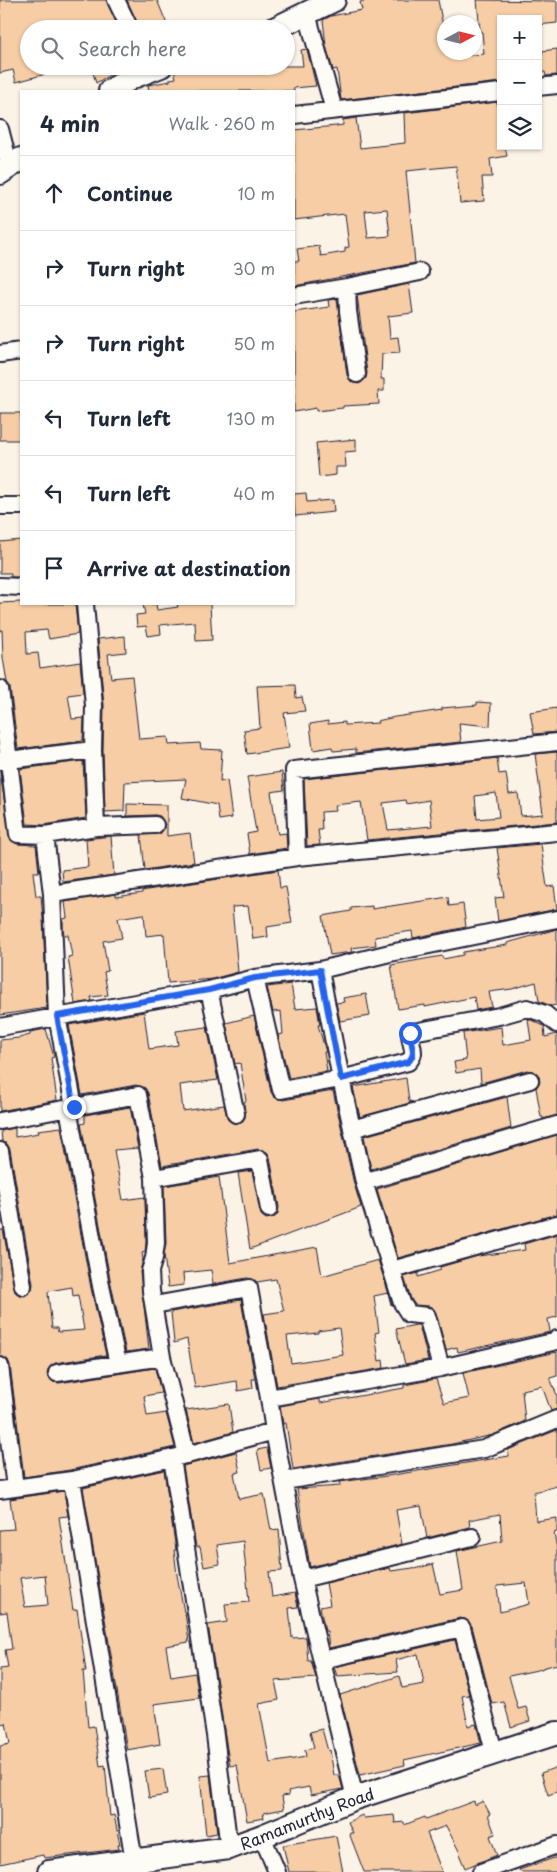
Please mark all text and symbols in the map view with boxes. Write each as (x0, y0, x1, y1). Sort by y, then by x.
north arrow (437, 15, 482, 60)
map controls (497, 15, 542, 150)
button: + (497, 15, 542, 60)
search box (20, 20, 295, 75)
icon: search (38, 34, 66, 62)
text: Search here (78, 34, 187, 62)
button: − (497, 60, 542, 105)
button: layers (497, 105, 542, 150)
text: 4 min (40, 107, 100, 139)
text: Walk · 260 m (169, 111, 275, 135)
icon: ahead (40, 179, 68, 207)
text: Continue (87, 179, 173, 207)
text: 10 m (238, 181, 275, 205)
icon: right (40, 254, 68, 282)
text: Turn right (87, 254, 185, 282)
text: 30 m (233, 256, 275, 280)
icon: right (40, 329, 68, 357)
text: Turn right (87, 329, 185, 357)
text: 50 m (234, 331, 275, 355)
icon: left (40, 404, 68, 432)
text: Turn left (87, 404, 171, 432)
text: 130 m (227, 406, 275, 430)
icon: left (40, 479, 68, 507)
text: Turn left (87, 479, 171, 507)
text: 40 m (233, 481, 275, 505)
icon: arrive (40, 554, 68, 582)
text: Arrive at destination (87, 554, 291, 582)
route start (399, 1022, 422, 1045)
route end (63, 1096, 86, 1119)
street label: Ramamurthy Road (236, 1781, 377, 1855)

